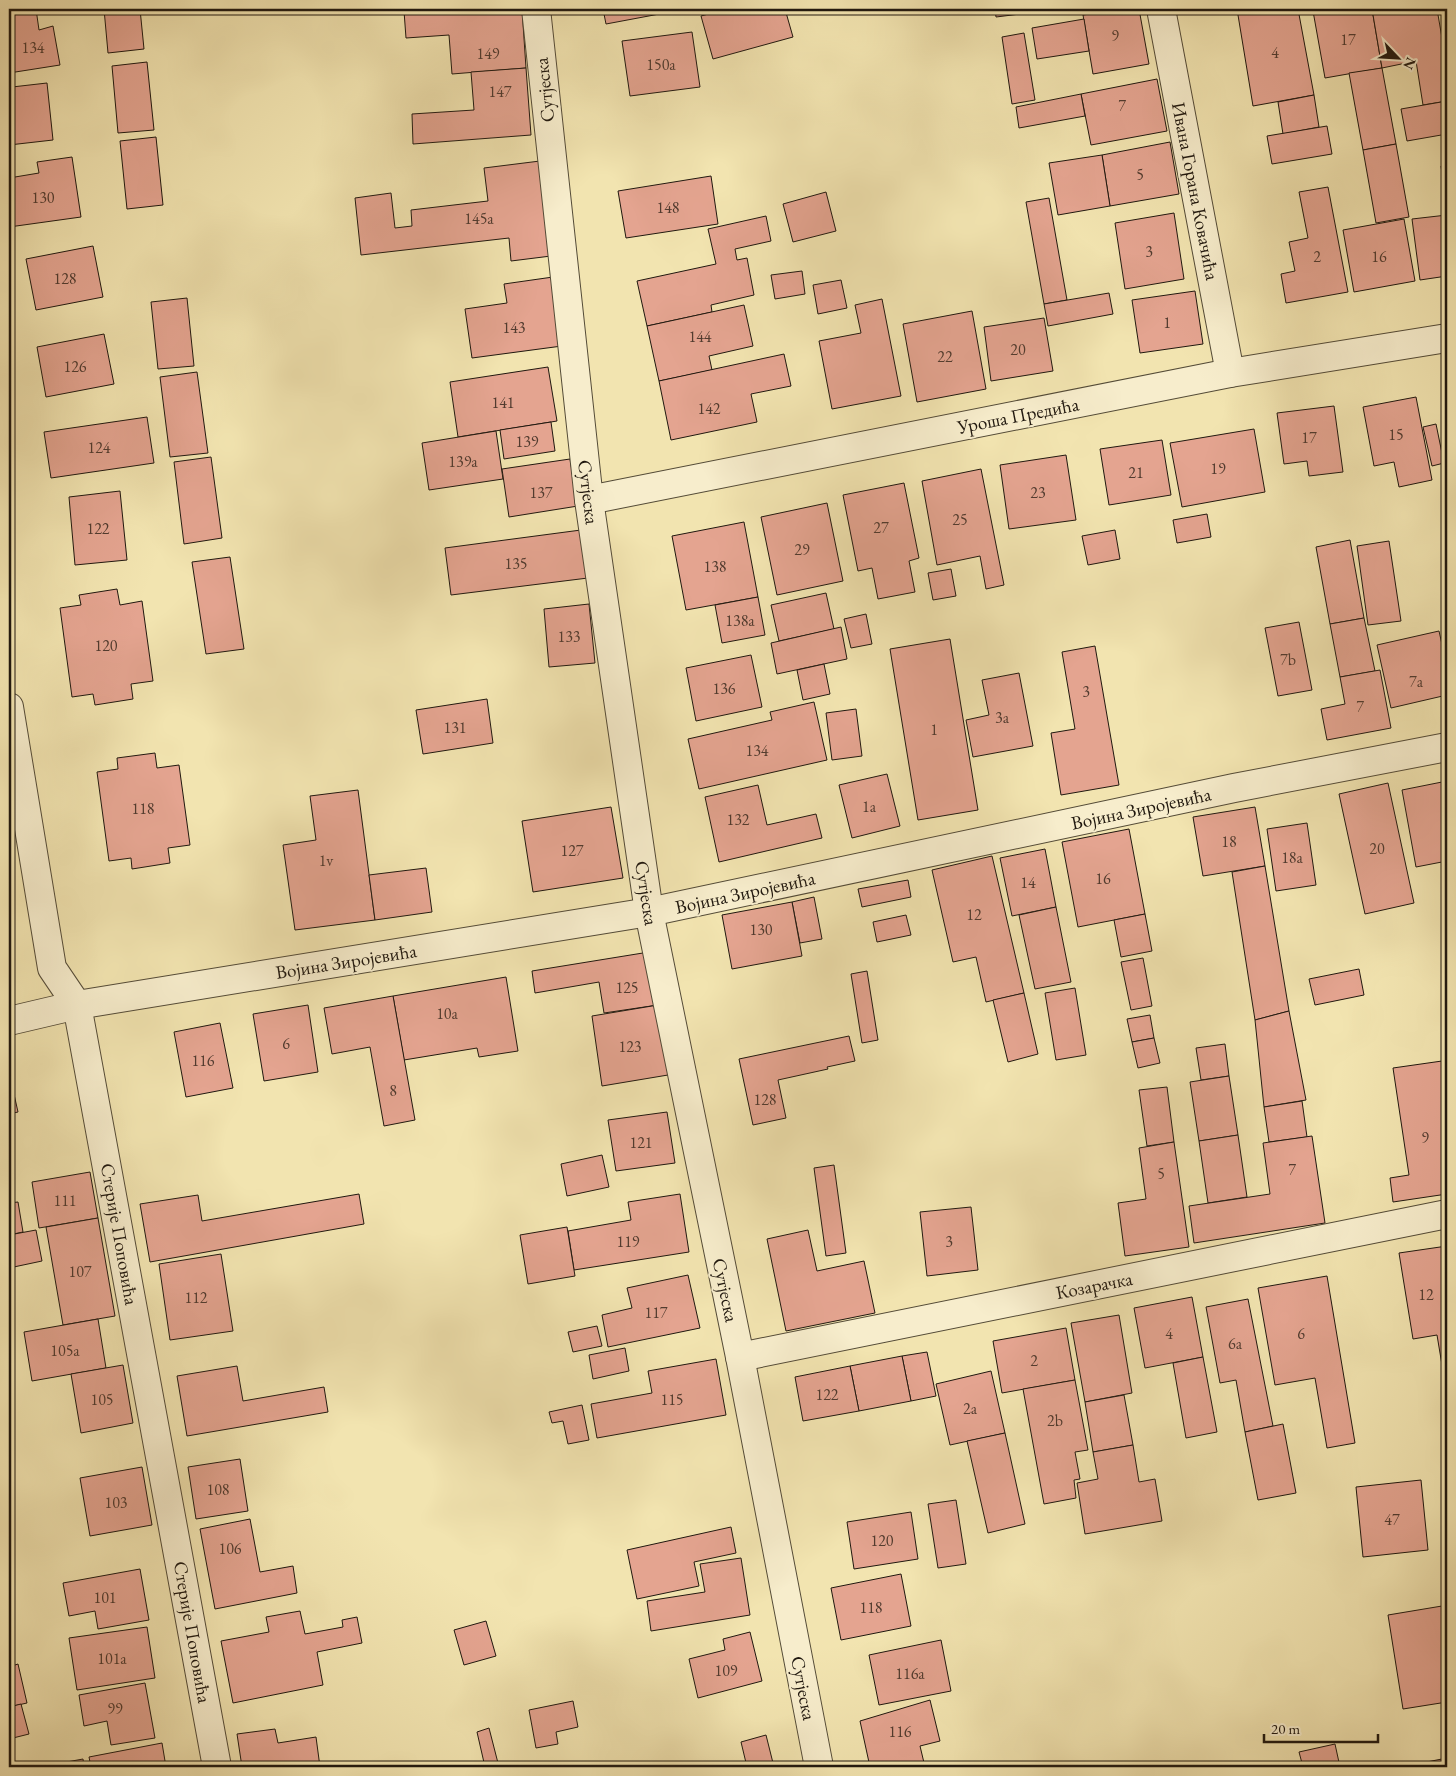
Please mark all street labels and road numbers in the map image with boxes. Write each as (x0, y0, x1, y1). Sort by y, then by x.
street label: Сутјеска (529, 56, 560, 124)
street label: Ивана Горана Ковачића (1166, 100, 1225, 283)
street label: Уроша Предића (954, 391, 1081, 440)
street label: Сутјеска (572, 458, 605, 526)
street label: Војина Зиројевића (1069, 781, 1214, 836)
street label: Сутјеска (629, 859, 664, 928)
street label: Војина Зиројевића (673, 865, 818, 920)
street label: Војина Зиројевића (274, 938, 419, 985)
street label: Стерије Поповића (95, 1161, 144, 1307)
street label: Сутјеска (707, 1256, 745, 1325)
street label: Козарачка (1054, 1266, 1135, 1305)
street label: Стерије Поповића (168, 1559, 217, 1705)
street label: Сутјеска (785, 1654, 822, 1723)

